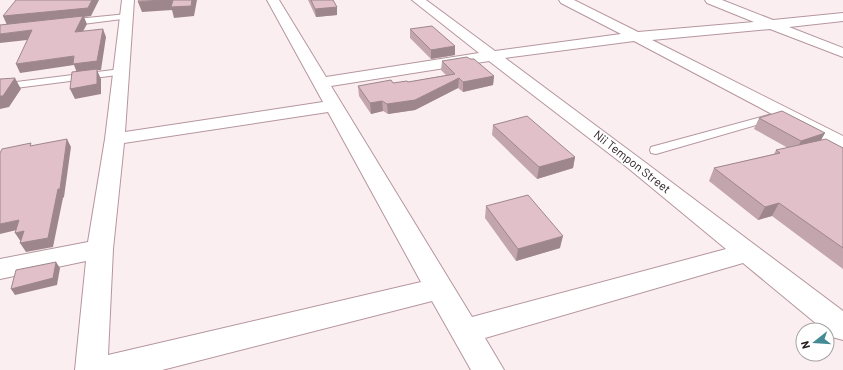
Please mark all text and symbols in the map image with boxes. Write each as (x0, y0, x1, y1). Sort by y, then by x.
street label: Nii Tempon Street (591, 127, 674, 196)
north arrow (795, 322, 835, 362)
text: N (798, 340, 812, 350)

